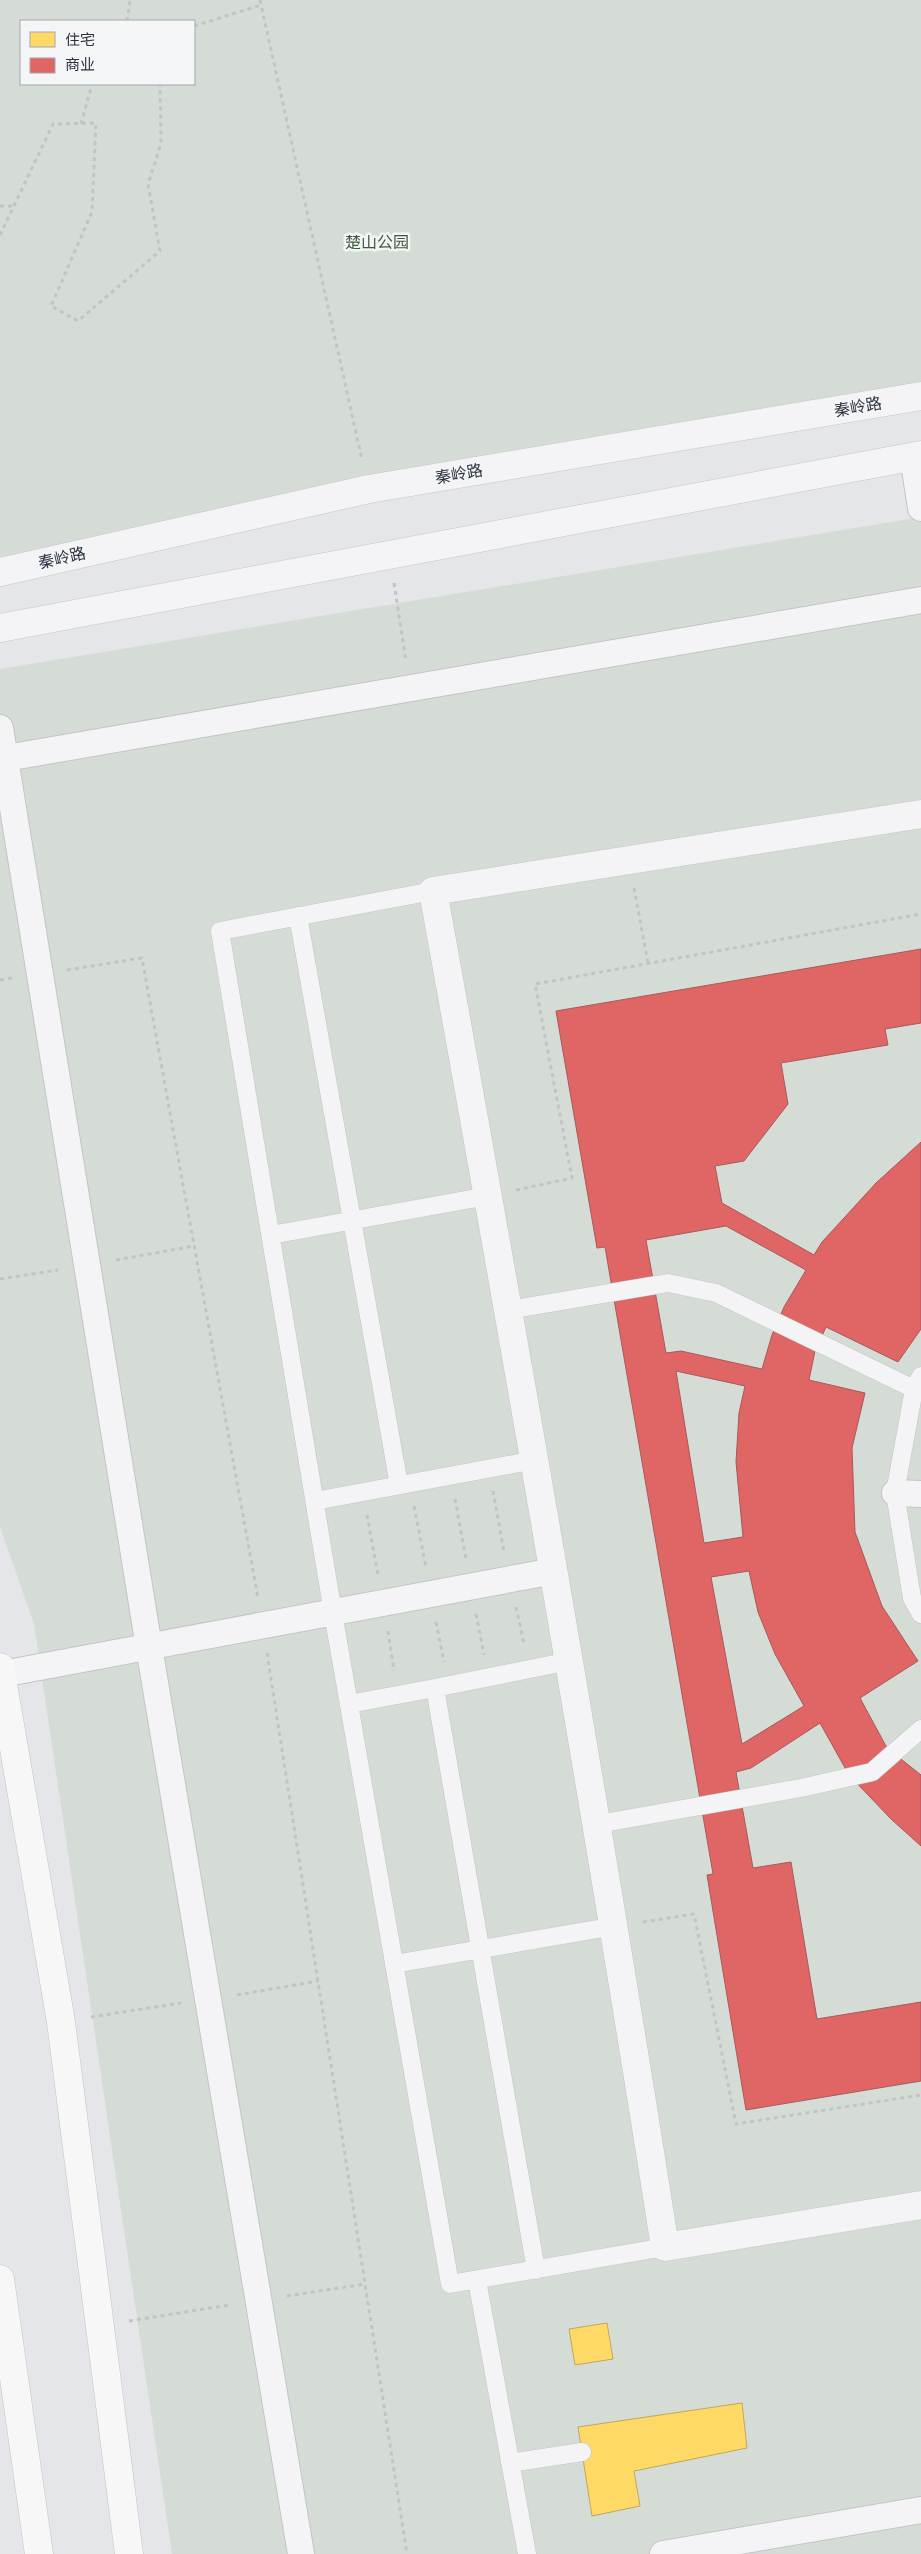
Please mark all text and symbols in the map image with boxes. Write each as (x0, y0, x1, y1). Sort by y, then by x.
legend (20, 20, 195, 85)
text: 住宅 (65, 31, 95, 49)
text: 商业 (65, 56, 95, 74)
park label: 楚山公园 (345, 233, 409, 252)
street label: 秦岭路 (833, 393, 883, 421)
street label: 秦岭路 (434, 460, 484, 488)
street label: 秦岭路 (36, 543, 88, 573)

